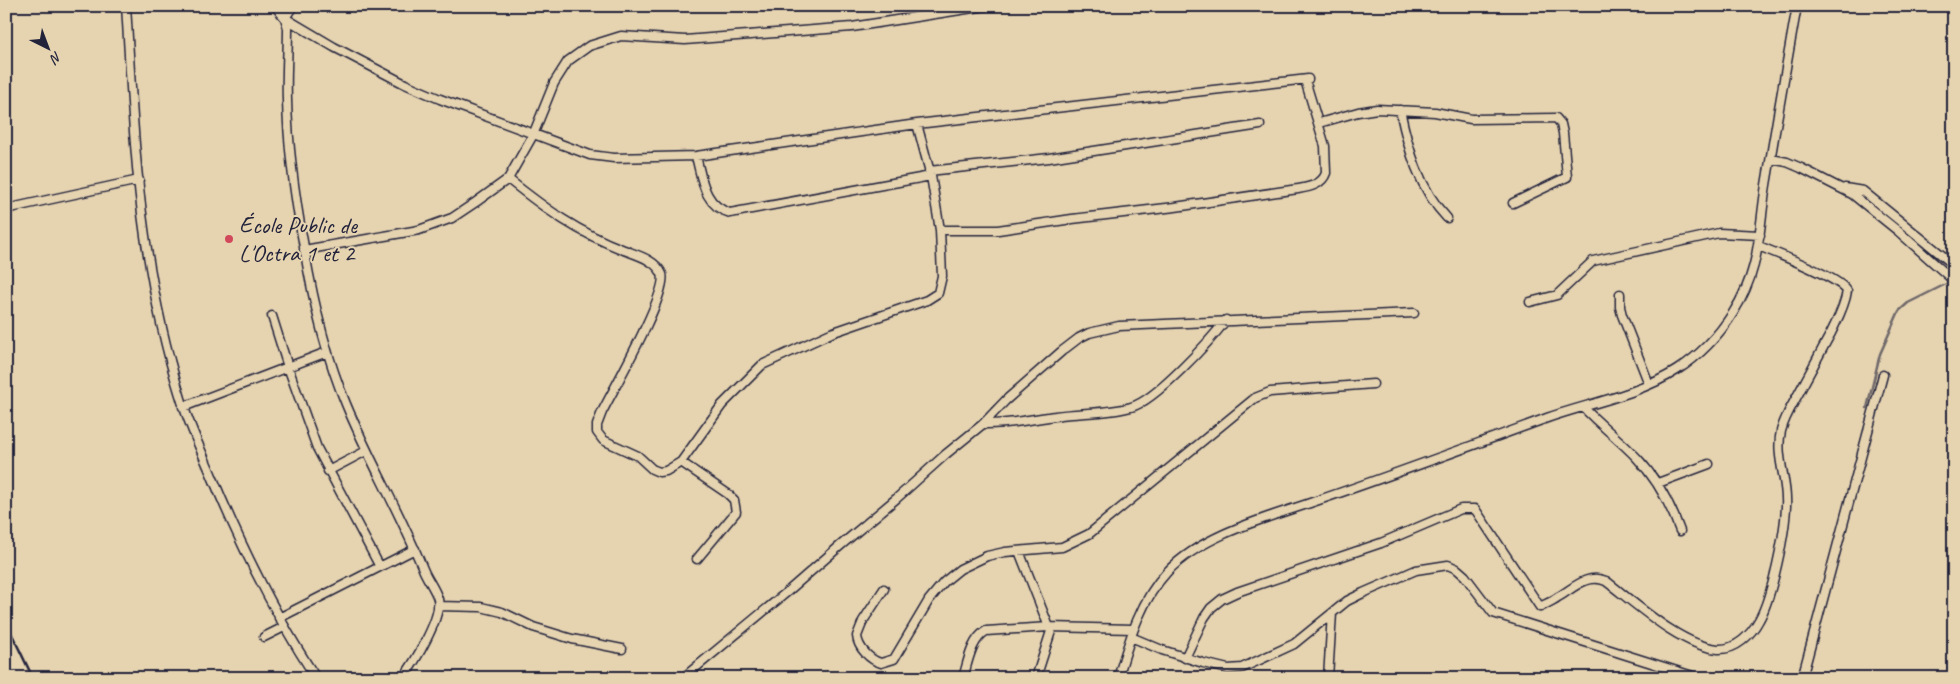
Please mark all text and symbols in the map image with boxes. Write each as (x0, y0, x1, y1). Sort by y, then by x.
north arrow (22, 22, 72, 72)
text: N (46, 48, 65, 68)
place label: École Public de L'Octra 1 et 2 (239, 210, 359, 268)
marker: École Public de L'Octra 1 et 2 (223, 233, 235, 245)

